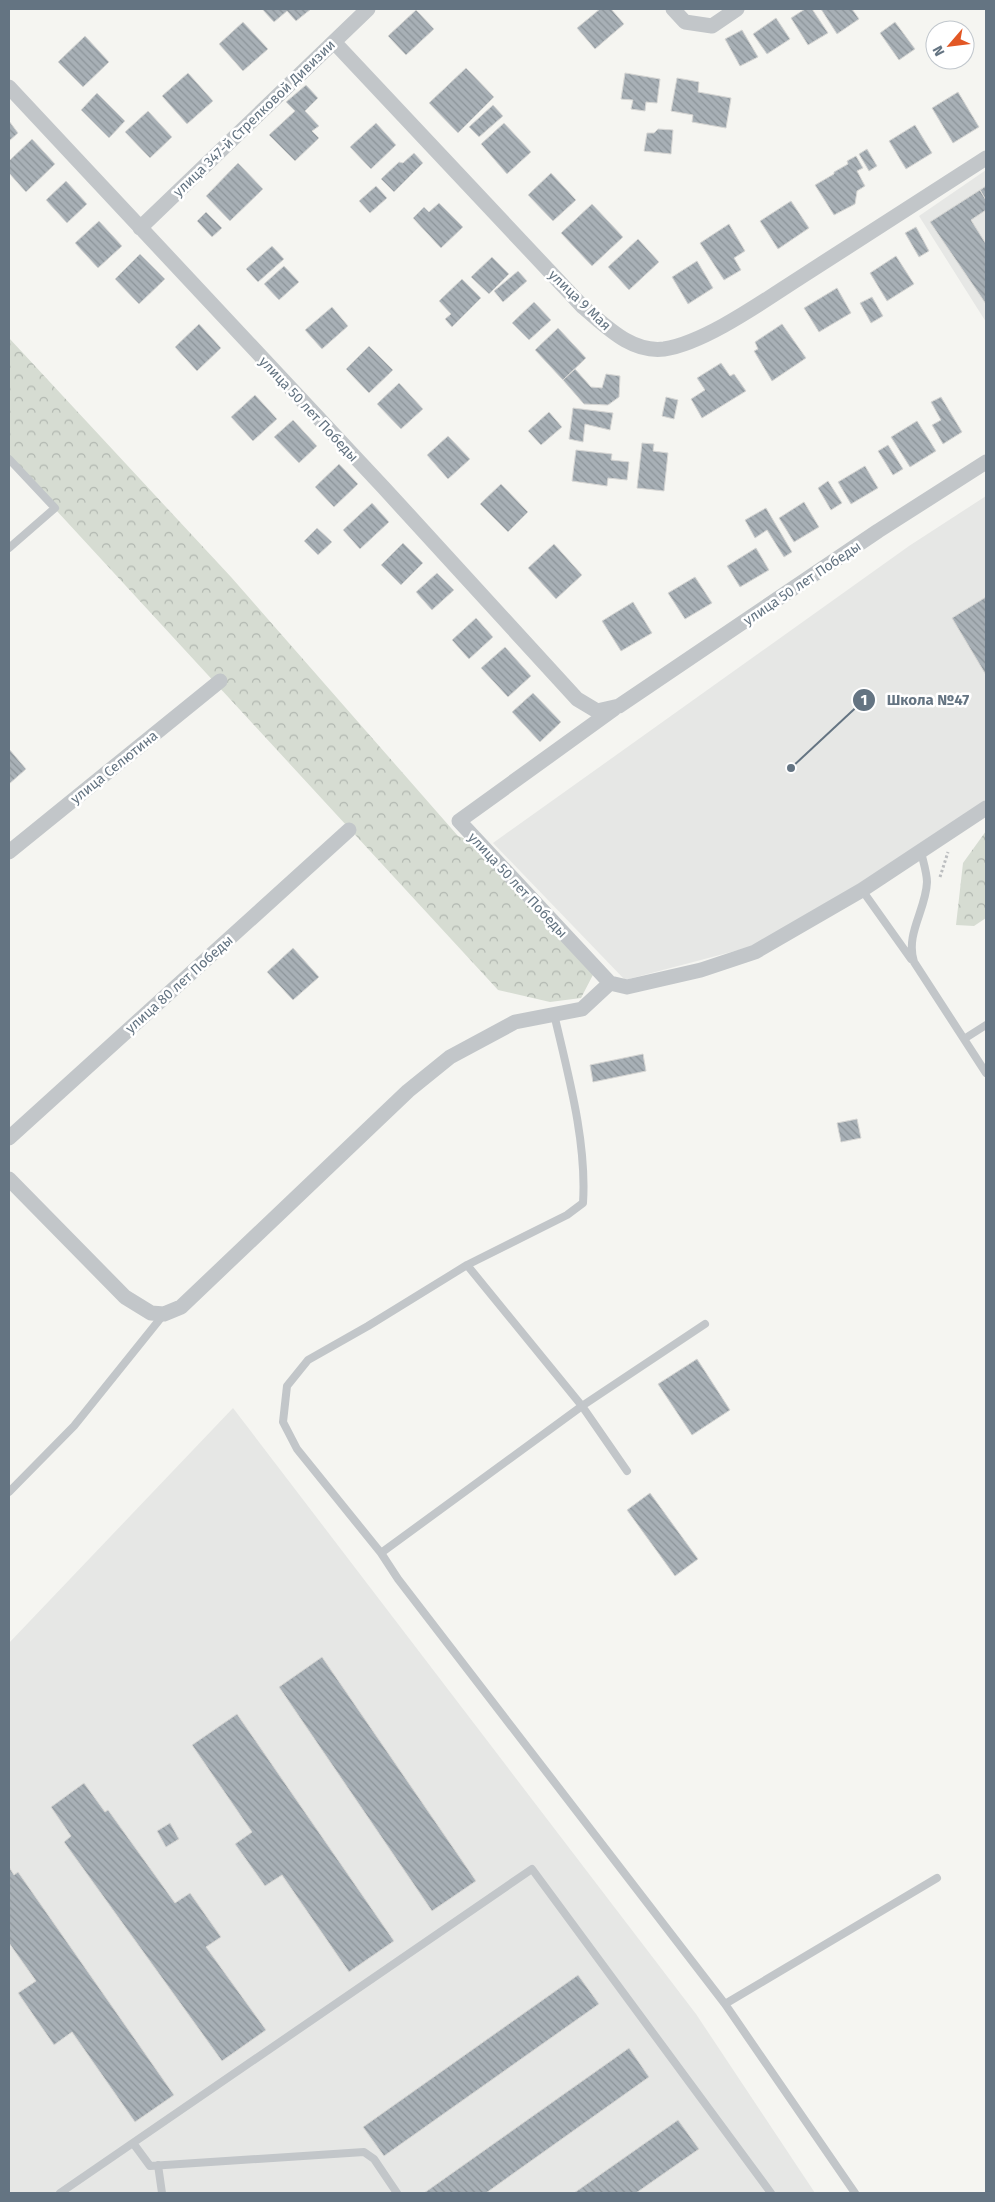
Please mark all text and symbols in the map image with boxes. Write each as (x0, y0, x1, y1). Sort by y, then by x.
north arrow (925, 20, 975, 70)
street label: улица 347-й Стрелковой Дивизии (170, 36, 339, 200)
text: N (929, 43, 949, 59)
street label: улица 9 Мая (545, 266, 614, 334)
street label: улица 50 лет Победы (255, 353, 362, 466)
street label: улица 50 лет Победы (740, 538, 864, 629)
callout: Школа №47 (851, 685, 979, 715)
text: 1 (861, 691, 867, 709)
text: Школа №47 (887, 691, 969, 709)
street label: улица Селютина (67, 727, 161, 808)
street label: улица 50 лет Победы (464, 829, 571, 942)
street label: улица 80 лет Победы (122, 932, 237, 1037)

